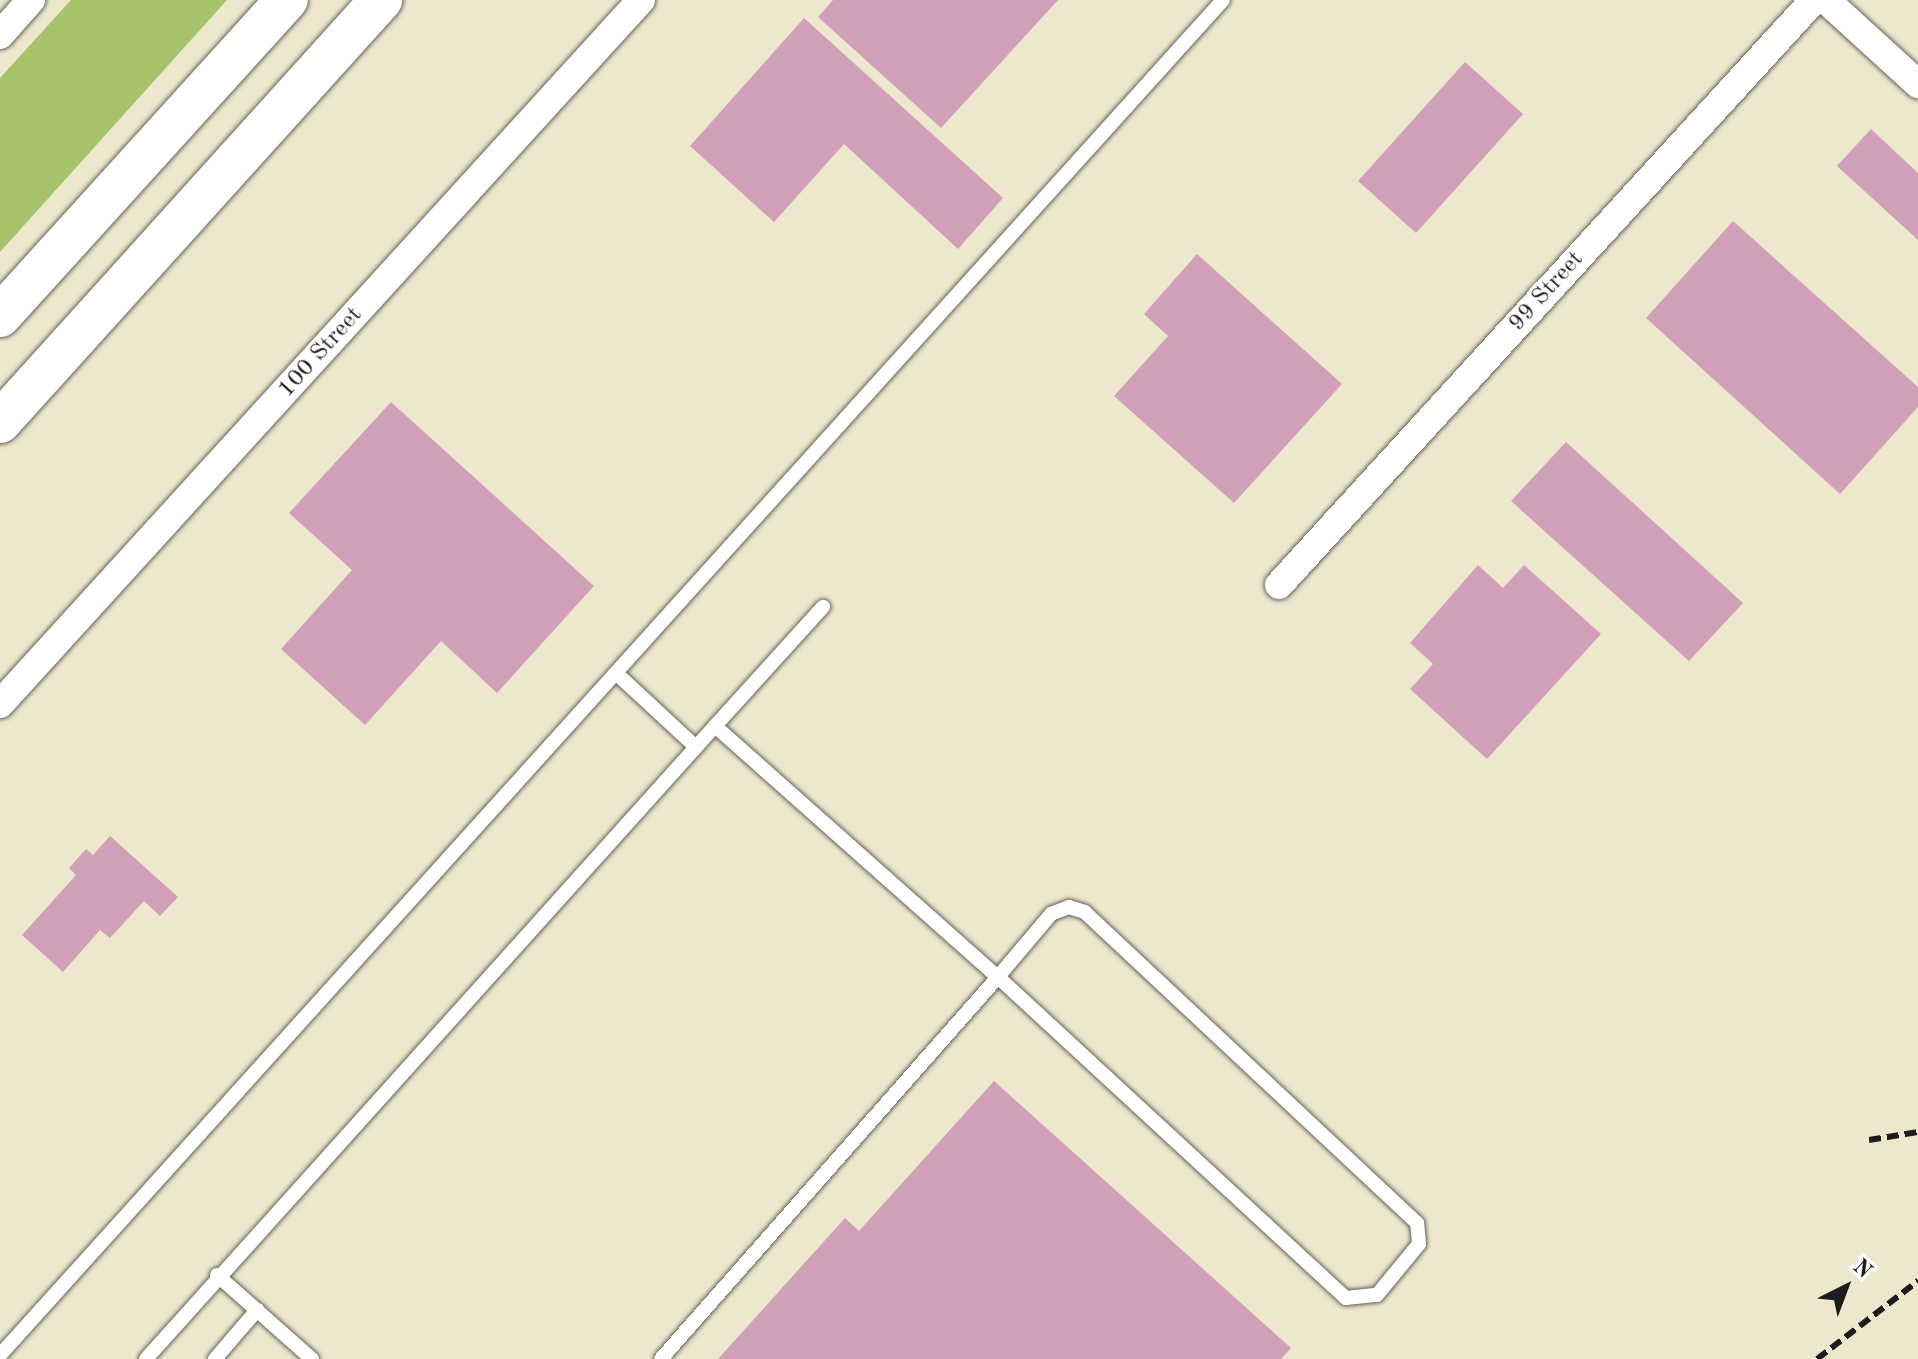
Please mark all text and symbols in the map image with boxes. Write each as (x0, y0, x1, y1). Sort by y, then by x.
street label: 99 Street (1503, 246, 1591, 338)
street label: 100 Street (273, 302, 369, 404)
north arrow (1806, 1247, 1886, 1327)
text: N (1848, 1255, 1876, 1283)

